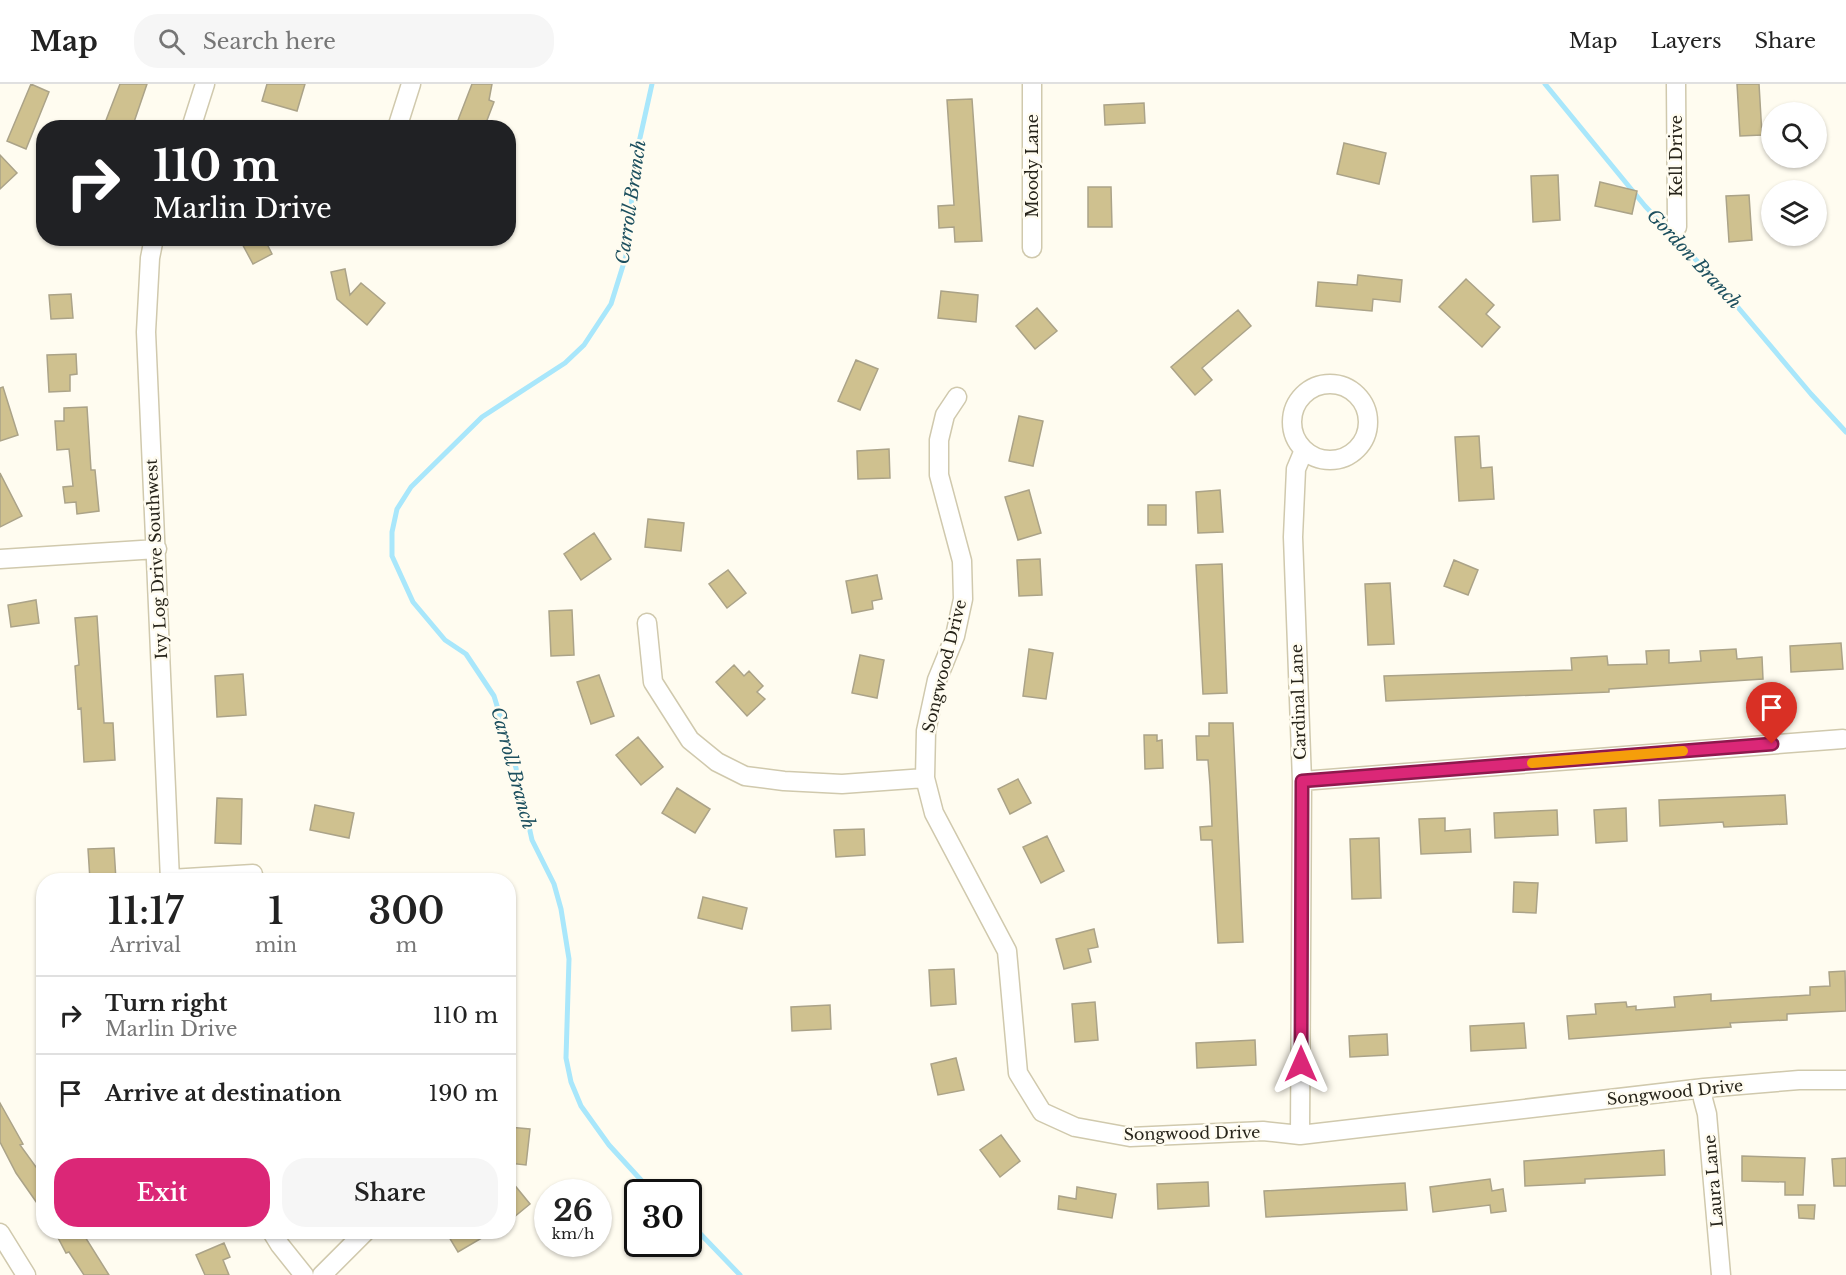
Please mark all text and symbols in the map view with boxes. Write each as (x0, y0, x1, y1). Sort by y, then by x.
search box (134, 14, 554, 68)
text: Map (30, 24, 98, 59)
icon: search (155, 25, 188, 58)
text: Search here (203, 28, 336, 55)
text: Map (1569, 28, 1618, 54)
text: Layers (1651, 28, 1722, 54)
text: Share (1755, 28, 1816, 54)
map controls (1761, 102, 1827, 246)
button: search (1761, 102, 1827, 168)
street label: Moody Lane (1022, 114, 1042, 218)
street label: Kell Drive (1666, 115, 1686, 197)
water label: Carroll Branch (611, 138, 651, 266)
text: 110 m (153, 140, 279, 192)
icon: right (54, 144, 132, 222)
button: layers (1761, 180, 1827, 246)
text: Marlin Drive (153, 192, 332, 225)
water label: Gordon Branch (1642, 205, 1746, 313)
street label: Ivy Log Drive Southwest (141, 458, 171, 660)
street label: Songwood Drive (918, 597, 970, 735)
street label: Cardinal Lane (1286, 644, 1310, 760)
pin (1746, 682, 1797, 744)
icon: arrive (1755, 691, 1788, 724)
water label: Carroll Branch (486, 705, 540, 831)
text: 11:17 (107, 889, 184, 934)
text: 1 (268, 889, 284, 934)
text: 300 (368, 889, 445, 934)
text: Arrival (110, 933, 181, 957)
text: min (255, 933, 297, 957)
text: m (396, 933, 417, 957)
text: Turn right (105, 990, 227, 1017)
icon: right (54, 999, 87, 1032)
text: 110 m (433, 1002, 498, 1029)
text: Marlin Drive (105, 1017, 237, 1041)
position arrow (1269, 1032, 1333, 1096)
street label: Songwood Drive (1606, 1075, 1744, 1109)
icon: arrive (54, 1077, 87, 1110)
text: Arrive at destination (105, 1080, 342, 1107)
text: 190 m (428, 1080, 498, 1107)
street label: Songwood Drive (1123, 1122, 1261, 1144)
street label: Laura Lane (1699, 1134, 1727, 1228)
button: Exit (54, 1158, 270, 1227)
button: Share (282, 1158, 498, 1227)
speed limit sign: 30 (624, 1179, 702, 1257)
text: 26 (553, 1192, 593, 1229)
text: km/h (552, 1224, 594, 1243)

